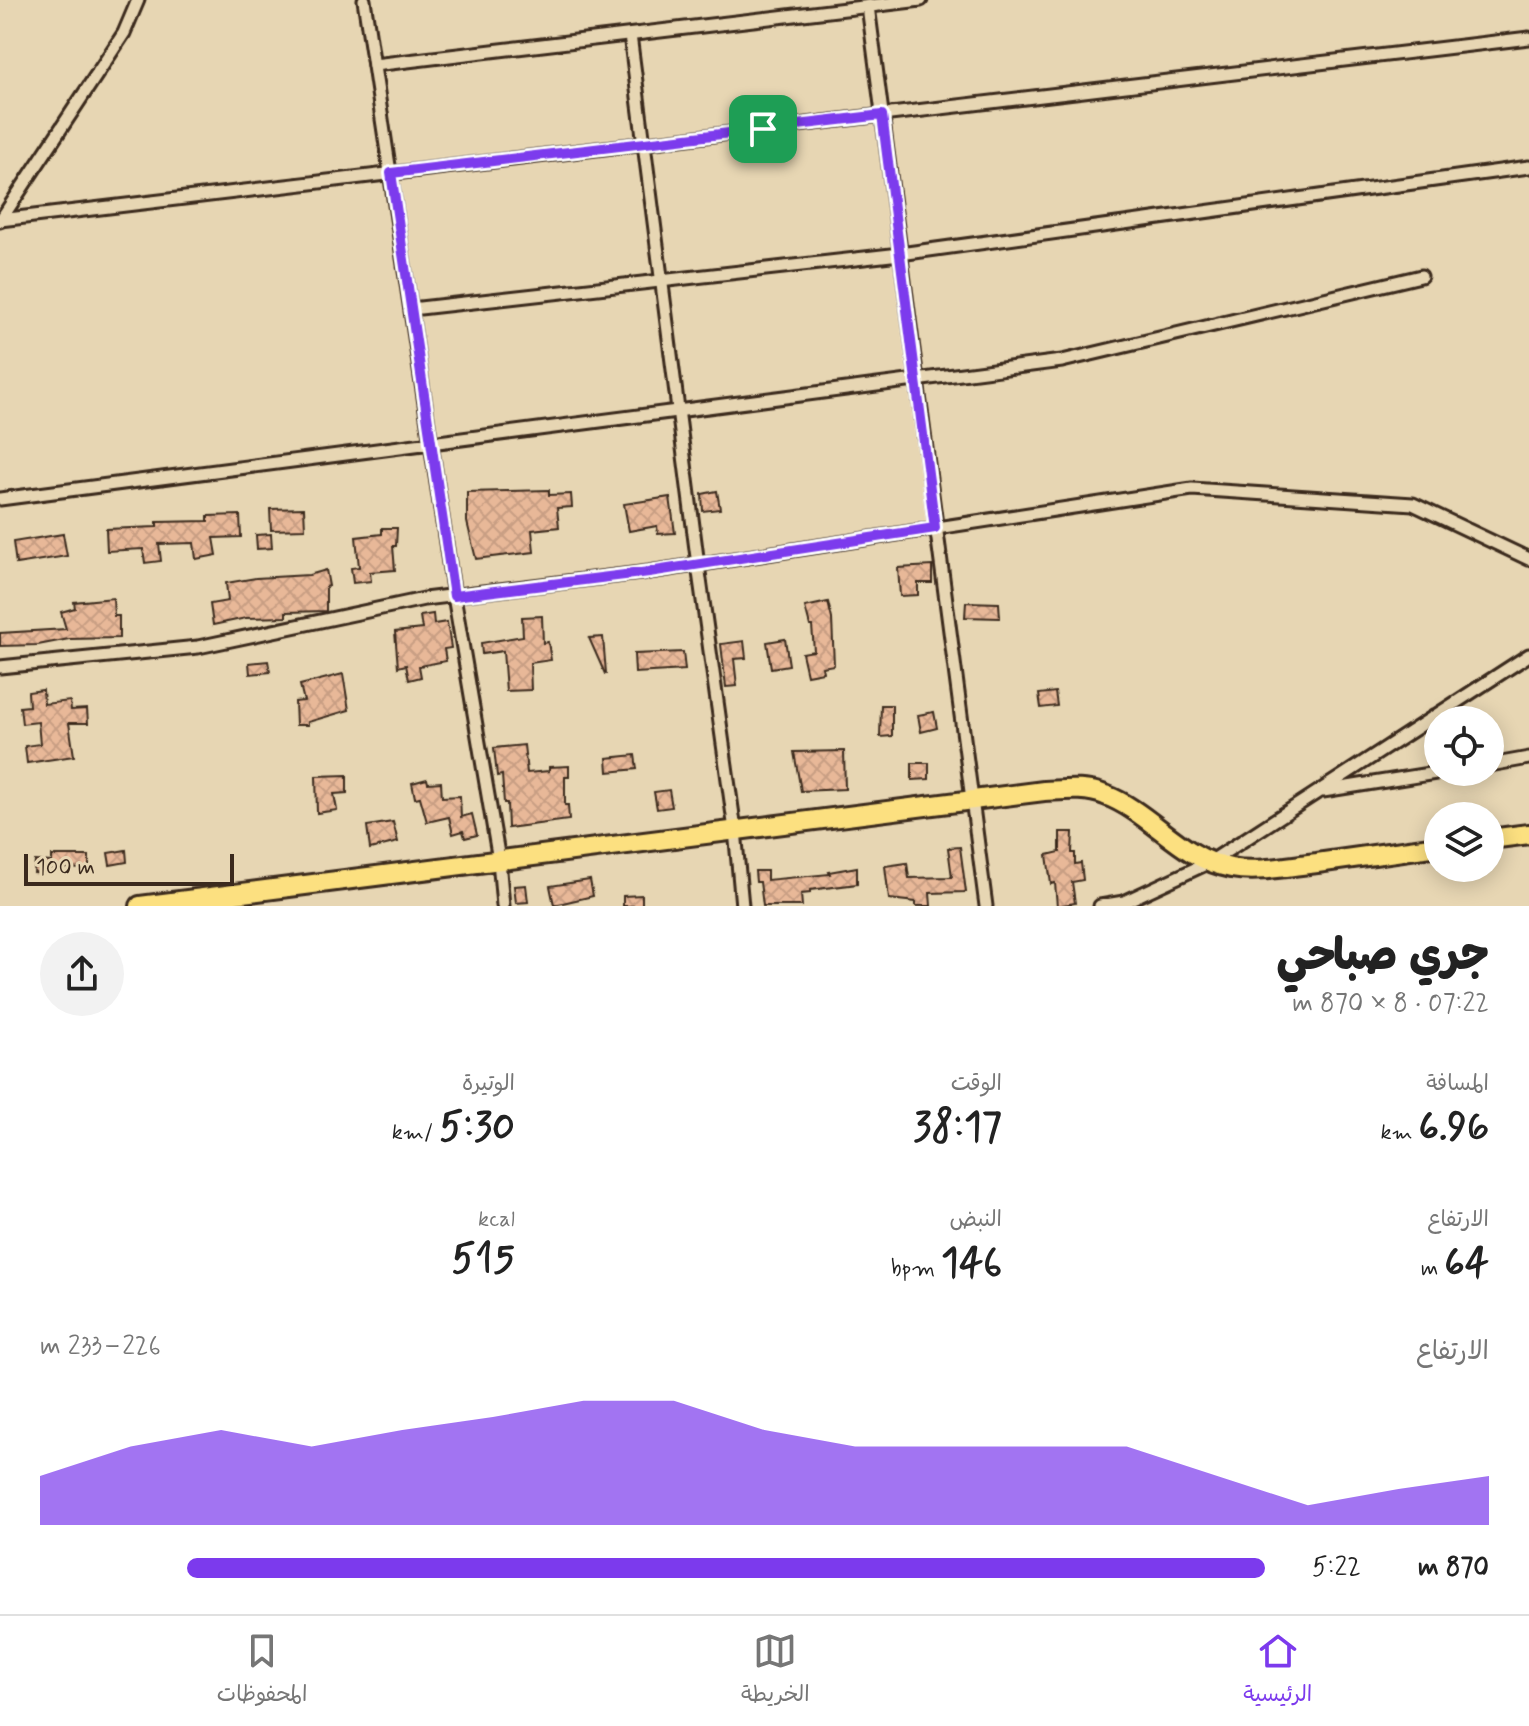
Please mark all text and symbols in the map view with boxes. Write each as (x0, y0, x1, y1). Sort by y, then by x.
pin (729, 95, 797, 163)
icon: arrive (741, 107, 785, 151)
map controls (1424, 706, 1504, 882)
button: locate (1424, 706, 1504, 786)
button: layers (1424, 802, 1504, 882)
scale bar (24, 850, 234, 886)
text: 100 m (36, 854, 95, 882)
text: جري صباحي (1276, 928, 1489, 986)
button: share (40, 932, 124, 1016)
text: 07:22 · 8 × 870 m (1292, 987, 1489, 1021)
text: الوتيرة (462, 1070, 515, 1098)
text: الوقت (951, 1070, 1002, 1098)
text: المسافة (1426, 1070, 1489, 1098)
text: 5:30 (439, 1102, 515, 1154)
text: 38:17 (913, 1102, 1002, 1154)
text: 6.96 (1418, 1102, 1489, 1154)
text: /km (392, 1119, 439, 1147)
text: km (1380, 1119, 1418, 1147)
text: kcal (478, 1206, 515, 1234)
text: النبض (949, 1206, 1002, 1234)
text: الارتفاع (1427, 1206, 1489, 1234)
text: 515 (452, 1234, 515, 1286)
text: 146 (941, 1238, 1002, 1290)
text: 64 (1444, 1238, 1489, 1290)
text: bpm (891, 1255, 941, 1283)
text: m (1421, 1255, 1444, 1283)
text: 226–233 m (40, 1330, 161, 1364)
text: الارتفاع (1416, 1335, 1489, 1369)
text: 5:22 (1312, 1551, 1361, 1585)
text: 870 m (1418, 1551, 1489, 1585)
tab: المحفوظات (217, 1629, 307, 1713)
tab: الخريطة (741, 1629, 810, 1713)
tab: الرئيسية (1243, 1629, 1312, 1713)

